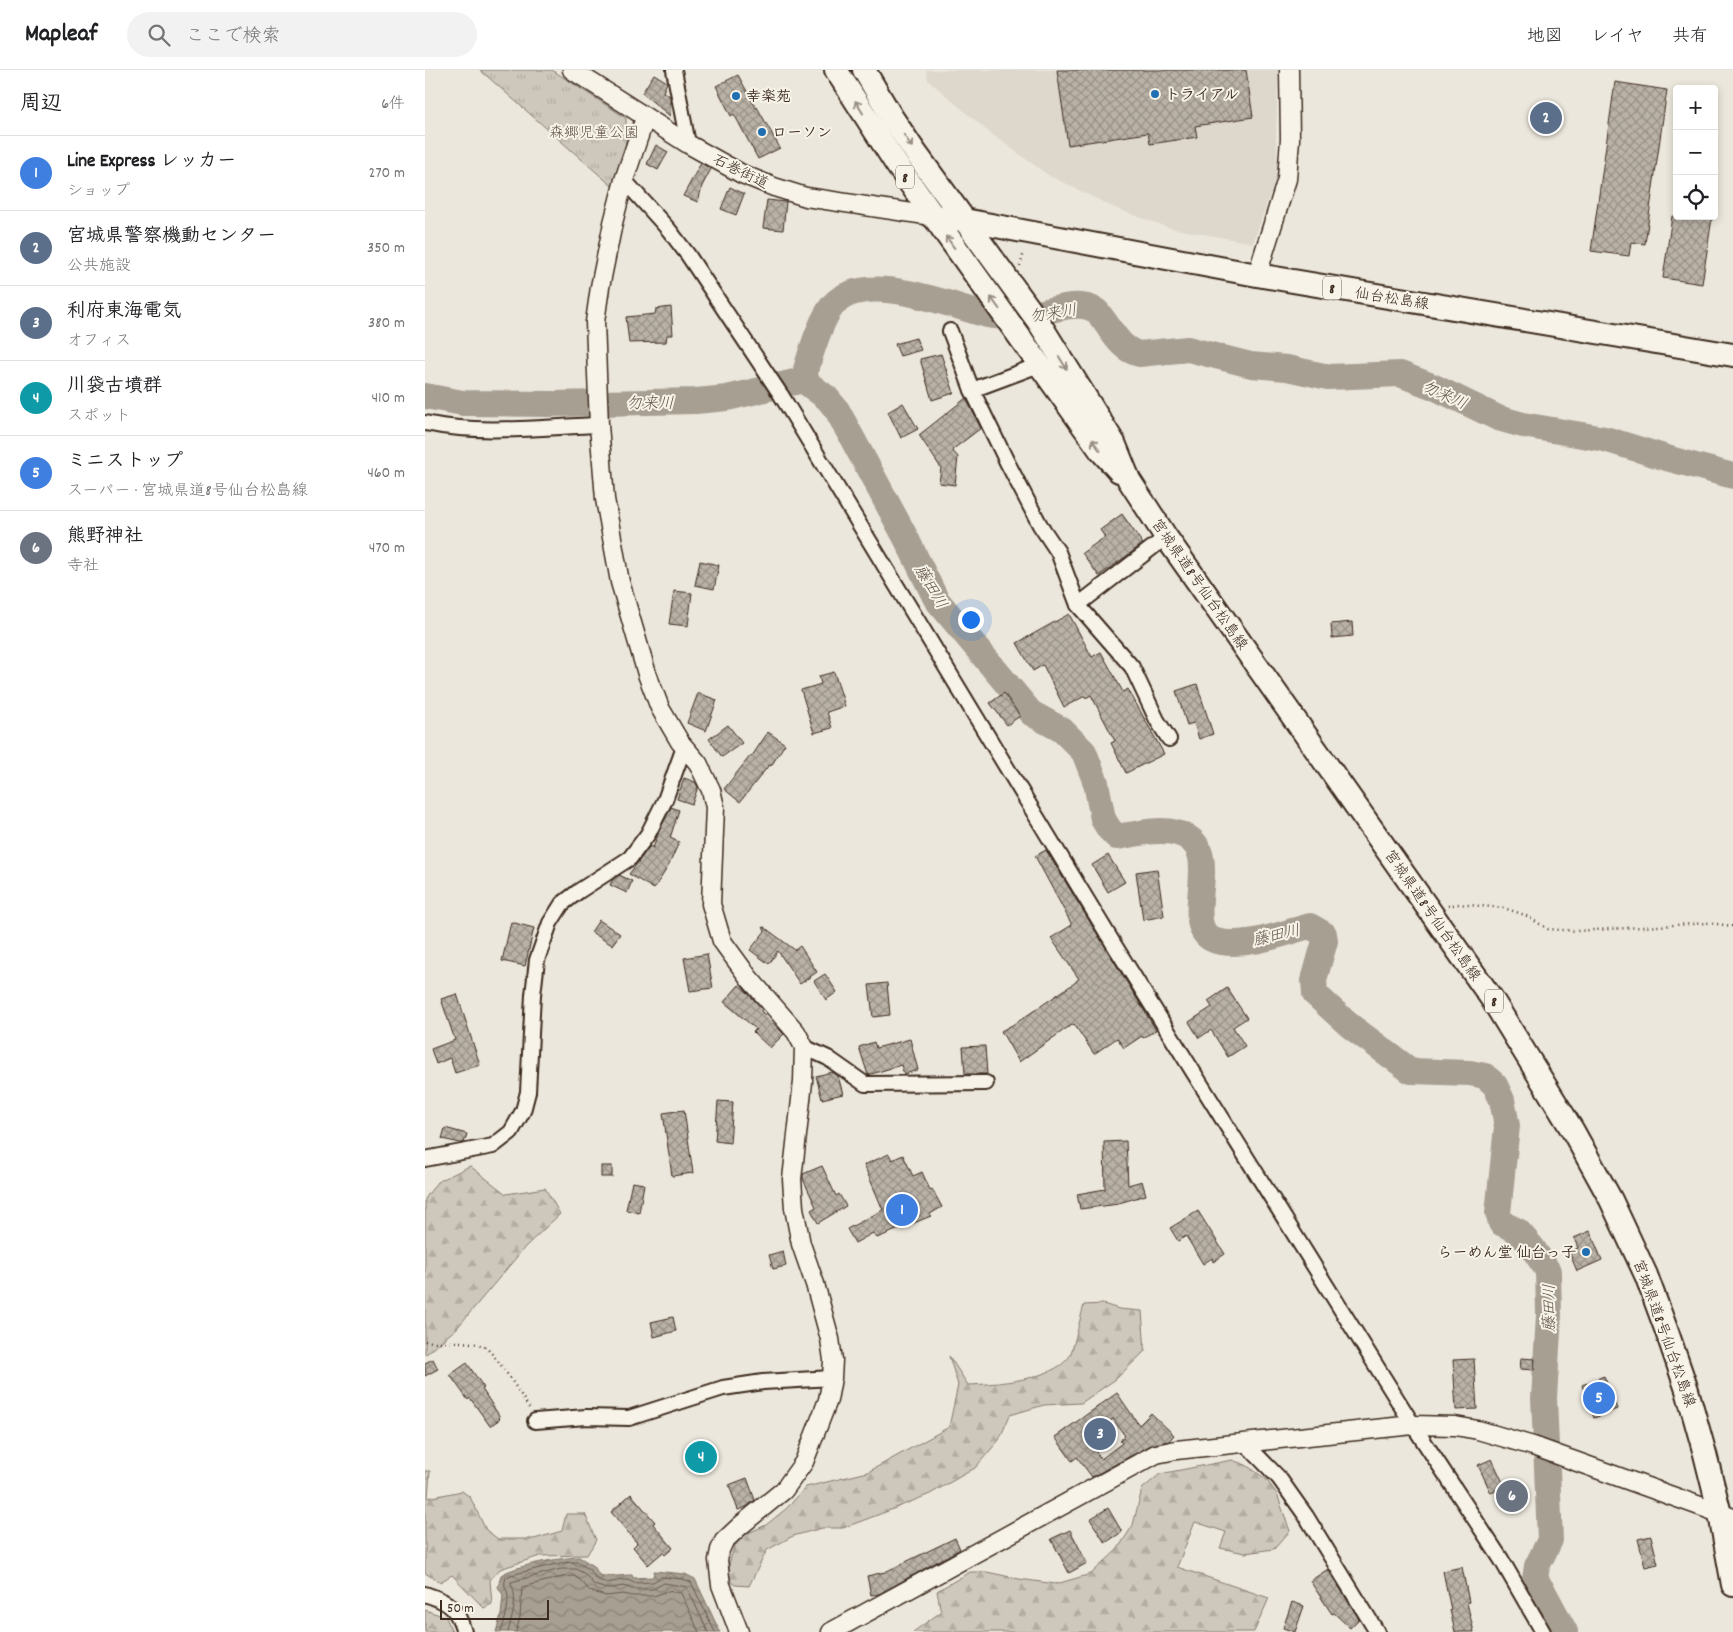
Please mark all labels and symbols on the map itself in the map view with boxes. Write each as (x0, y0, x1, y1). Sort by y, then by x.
place label: トライアル (1165, 85, 1239, 107)
place label: 幸楽苑 (746, 87, 791, 109)
marker: トライアル (1149, 88, 1161, 100)
marker: 幸楽苑 (730, 90, 742, 102)
pin: 2 (1530, 99, 1562, 137)
one-way arrow (854, 100, 865, 114)
park label: 森郷児童公園 (549, 123, 639, 145)
place label: ローソン (772, 123, 832, 145)
marker: ローソン (756, 126, 768, 138)
one-way arrow (903, 134, 913, 148)
street label: 石巻街道 (708, 150, 772, 196)
road number: 8 (896, 165, 914, 188)
one-way arrow (945, 235, 955, 249)
road number: 8 (1323, 277, 1341, 300)
street label: 仙台松島線 (1353, 283, 1430, 317)
one-way arrow (989, 297, 1000, 310)
water label: 勿来川 (1028, 299, 1079, 330)
one-way arrow (1059, 355, 1069, 369)
water label: 勿来川 (1417, 376, 1471, 417)
water label: 勿来川 (626, 393, 674, 416)
one-way arrow (1091, 438, 1101, 452)
street label: 宮城県道8号仙台松島線 (1145, 515, 1252, 655)
water label: 藤田川 (908, 561, 952, 614)
your location (958, 607, 984, 633)
street label: 宮城県道8号仙台松島線 (1378, 846, 1485, 986)
water label: 藤田川 (1251, 920, 1303, 953)
road number: 8 (1485, 989, 1503, 1012)
pin: 1 (886, 1191, 918, 1229)
place label: らーめん堂 仙台っ子 (1438, 1243, 1576, 1265)
marker: らーめん堂 仙台っ子 (1580, 1246, 1592, 1258)
street label: 宮城県道8号仙台松島線 (1626, 1257, 1700, 1411)
water label: 藤田川 (1539, 1284, 1562, 1332)
pin: 5 (1583, 1379, 1615, 1417)
pin: 3 (1084, 1415, 1116, 1453)
pin: 4 (685, 1438, 717, 1476)
pin: 6 (1496, 1477, 1528, 1515)
scale bar (440, 1597, 549, 1620)

